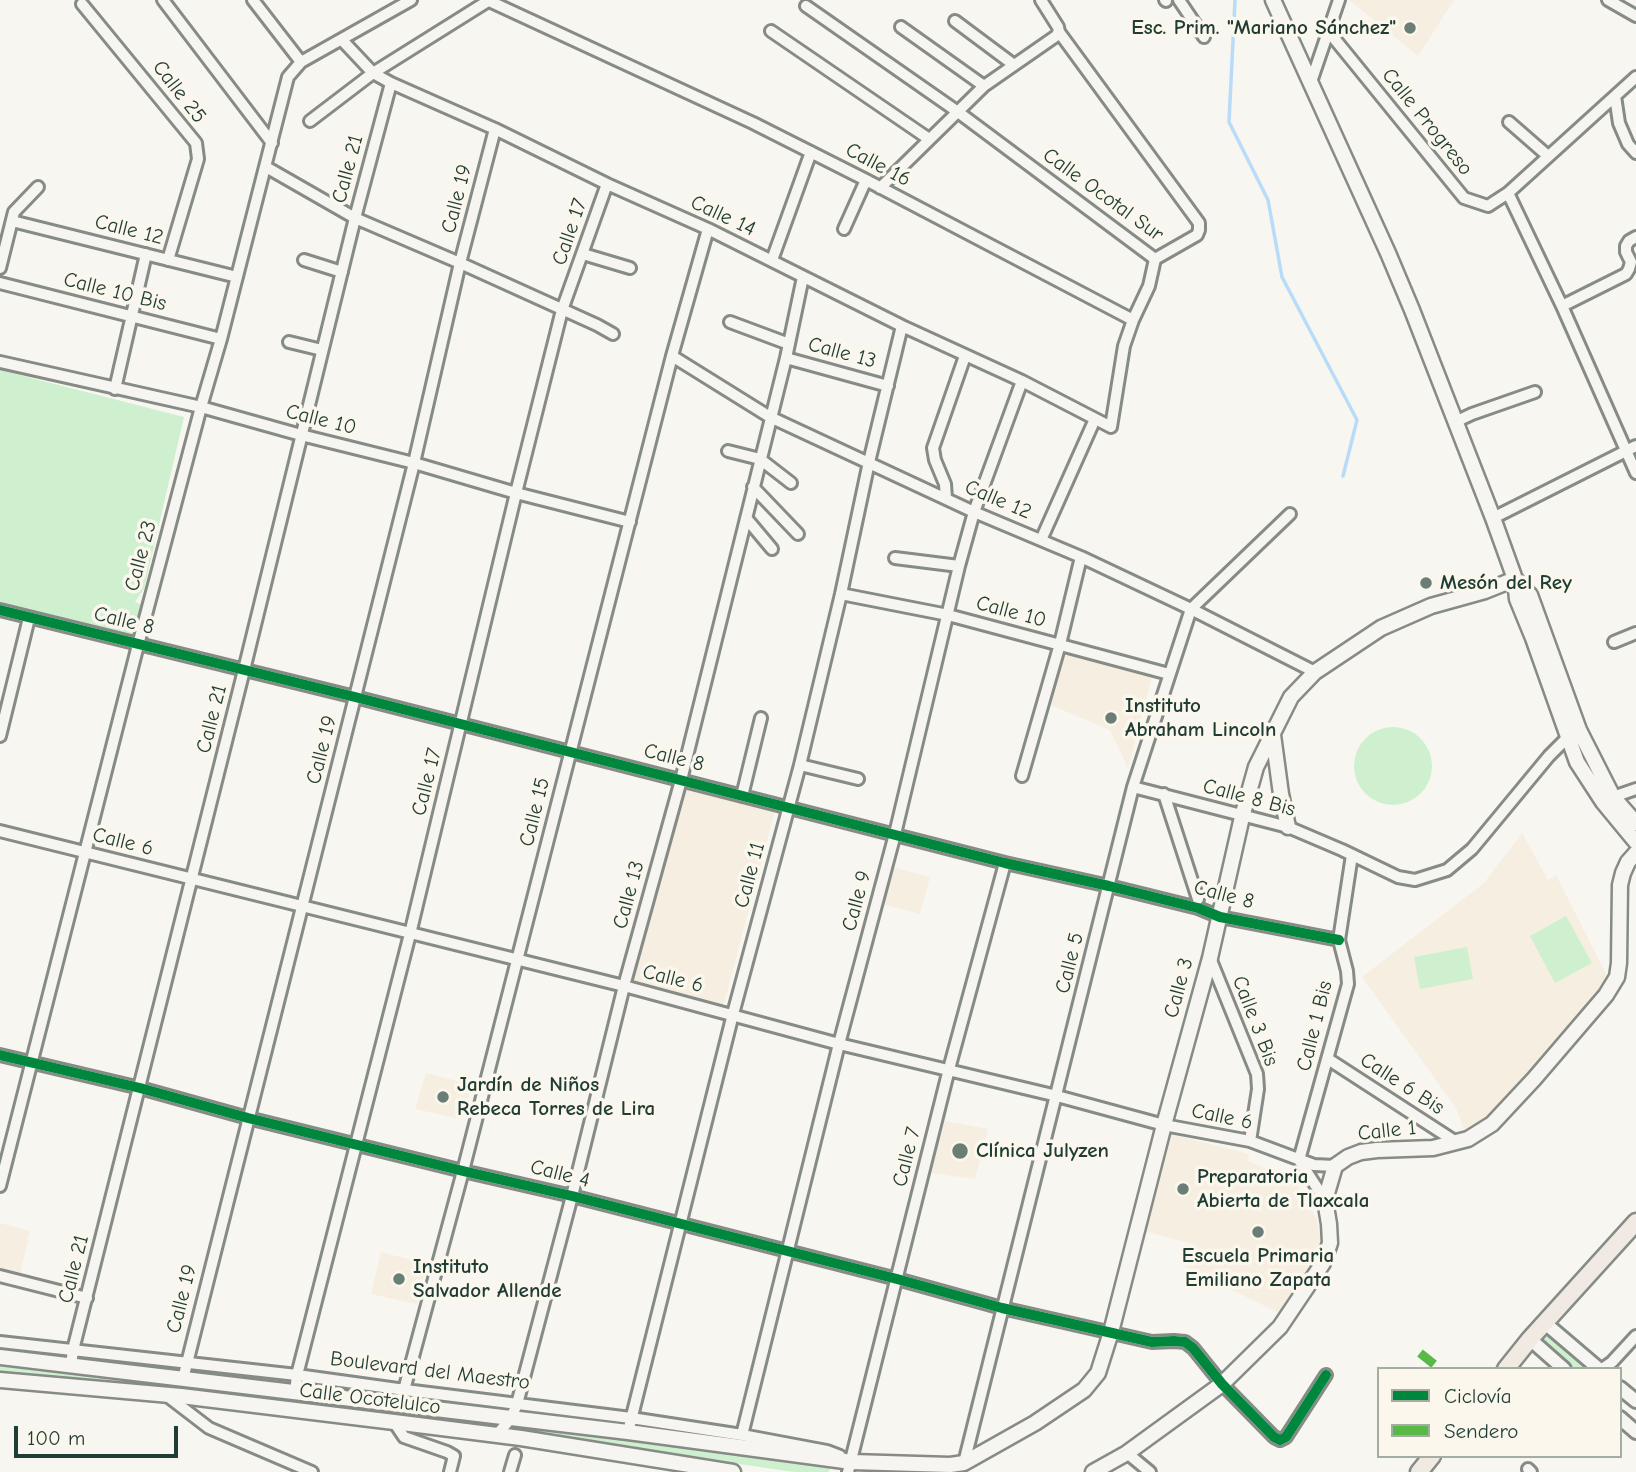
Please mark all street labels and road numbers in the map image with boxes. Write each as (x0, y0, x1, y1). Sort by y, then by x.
street label: Calle 25 (147, 56, 211, 128)
street label: Calle Progreso (1376, 63, 1478, 181)
street label: Calle 21 (327, 132, 369, 206)
street label: Calle 16 (841, 137, 915, 193)
street label: Calle Ocotal Sur (1038, 143, 1168, 247)
street label: Calle 19 (436, 162, 478, 236)
street label: Calle 14 (686, 190, 760, 242)
street label: Calle 17 (547, 195, 593, 269)
street label: Calle 12 (92, 209, 166, 251)
street label: Calle 10 Bis (61, 267, 169, 317)
street label: Calle 13 (805, 332, 879, 374)
street label: Calle 10 (283, 399, 359, 441)
street label: Calle 12 (961, 475, 1035, 525)
street label: Calle 23 (120, 518, 162, 594)
street label: Calle 10 (973, 591, 1049, 633)
street label: Calle 8 (91, 601, 157, 641)
street label: Calle 21 (191, 682, 233, 756)
street label: Calle 19 (301, 713, 343, 787)
street label: Calle 8 (641, 738, 707, 778)
street label: Calle 17 (406, 746, 448, 818)
street label: Calle 8 Bis (1200, 774, 1298, 822)
street label: Calle 15 (514, 775, 556, 849)
street label: Calle 6 (90, 822, 156, 862)
street label: Calle 11 (729, 839, 771, 911)
street label: Calle 13 (608, 858, 650, 932)
street label: Calle 9 (837, 868, 877, 934)
street label: Calle 8 (1191, 875, 1257, 915)
street label: Calle 5 (1050, 930, 1090, 996)
street label: Calle 3 (1159, 955, 1199, 1021)
street label: Calle 6 (640, 959, 706, 999)
street label: Calle 3 Bis (1226, 972, 1284, 1070)
street label: Calle 1 Bis (1292, 978, 1338, 1074)
street label: Calle 6 Bis (1355, 1047, 1449, 1121)
street label: Calle 6 (1189, 1098, 1255, 1136)
street label: Calle 1 (1356, 1115, 1418, 1147)
street label: Calle 7 (887, 1125, 927, 1189)
street label: Calle 4 (528, 1154, 592, 1194)
street label: Calle 21 (53, 1232, 95, 1306)
street label: Calle 19 (161, 1262, 203, 1336)
street label: Boulevard del Maestro (329, 1346, 531, 1396)
street label: Calle Ocotelulco (298, 1378, 442, 1420)

